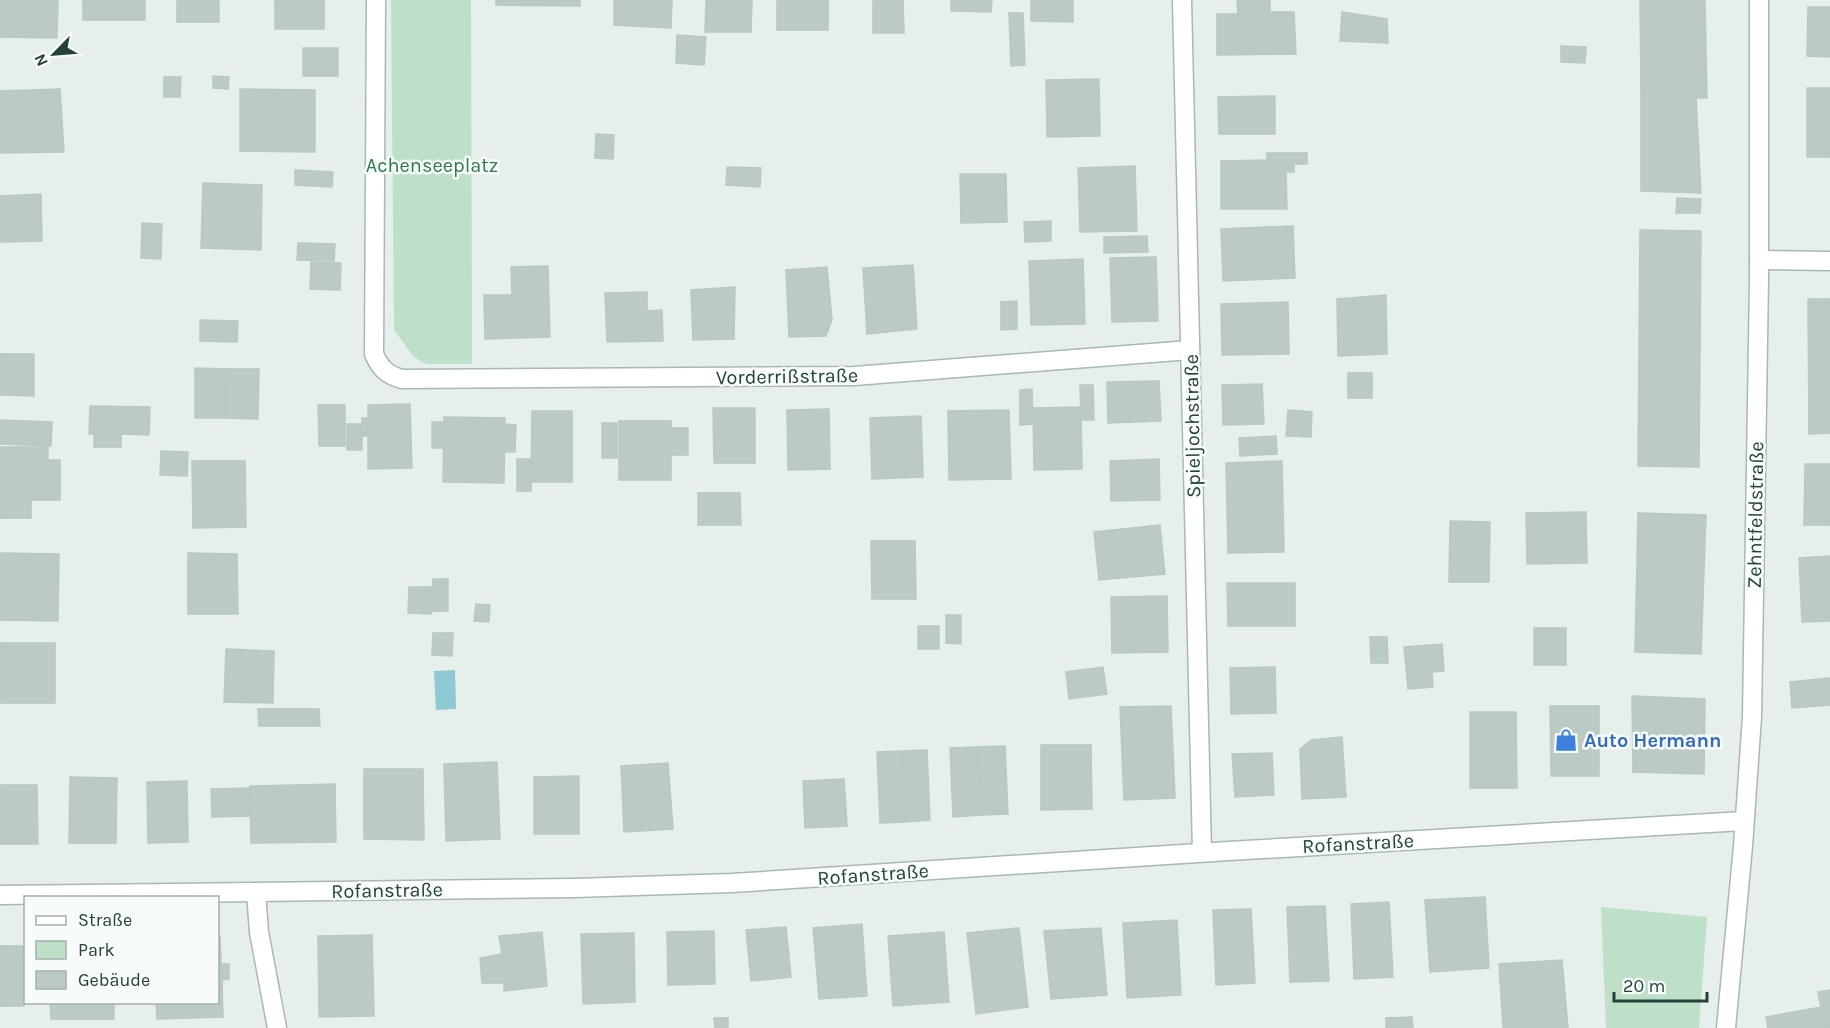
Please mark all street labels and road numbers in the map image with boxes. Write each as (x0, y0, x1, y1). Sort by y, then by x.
street label: Spieljochstraße (1180, 354, 1205, 498)
street label: Vorderrißstraße (716, 364, 858, 389)
street label: Zehntfeldstraße (1743, 441, 1768, 589)
street label: Rofanstraße (1302, 829, 1415, 858)
street label: Rofanstraße (816, 859, 930, 890)
street label: Rofanstraße (331, 878, 443, 903)

